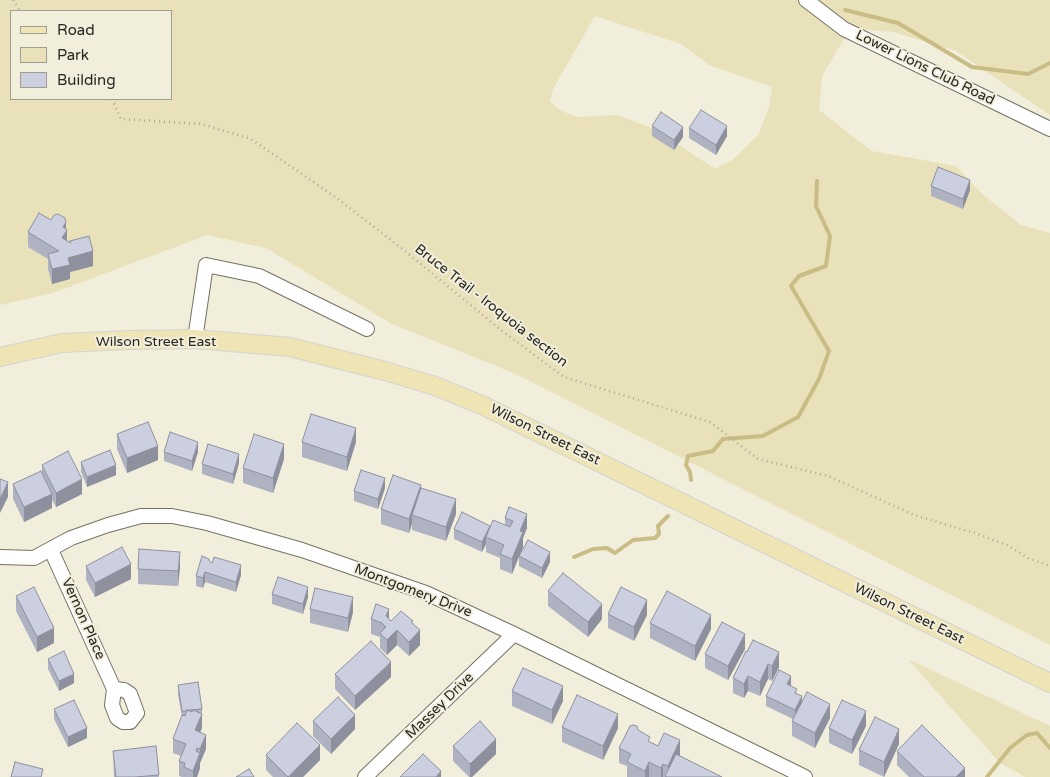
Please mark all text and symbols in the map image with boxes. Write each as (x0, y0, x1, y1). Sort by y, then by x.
legend (10, 10, 172, 100)
text: Road (57, 21, 95, 39)
street label: Lower Lions Club Road (853, 27, 997, 109)
text: Park (57, 46, 89, 64)
text: Building (57, 71, 116, 89)
street label: Bruce Trail - Iroquoia section (411, 241, 571, 371)
street label: Wilson Street East (96, 334, 216, 350)
street label: Wilson Street East (487, 401, 603, 469)
street label: Montgomery Drive (352, 561, 474, 621)
street label: Vernon Place (58, 576, 108, 662)
street label: Wilson Street East (851, 580, 967, 648)
street label: Massey Drive (402, 669, 478, 743)

